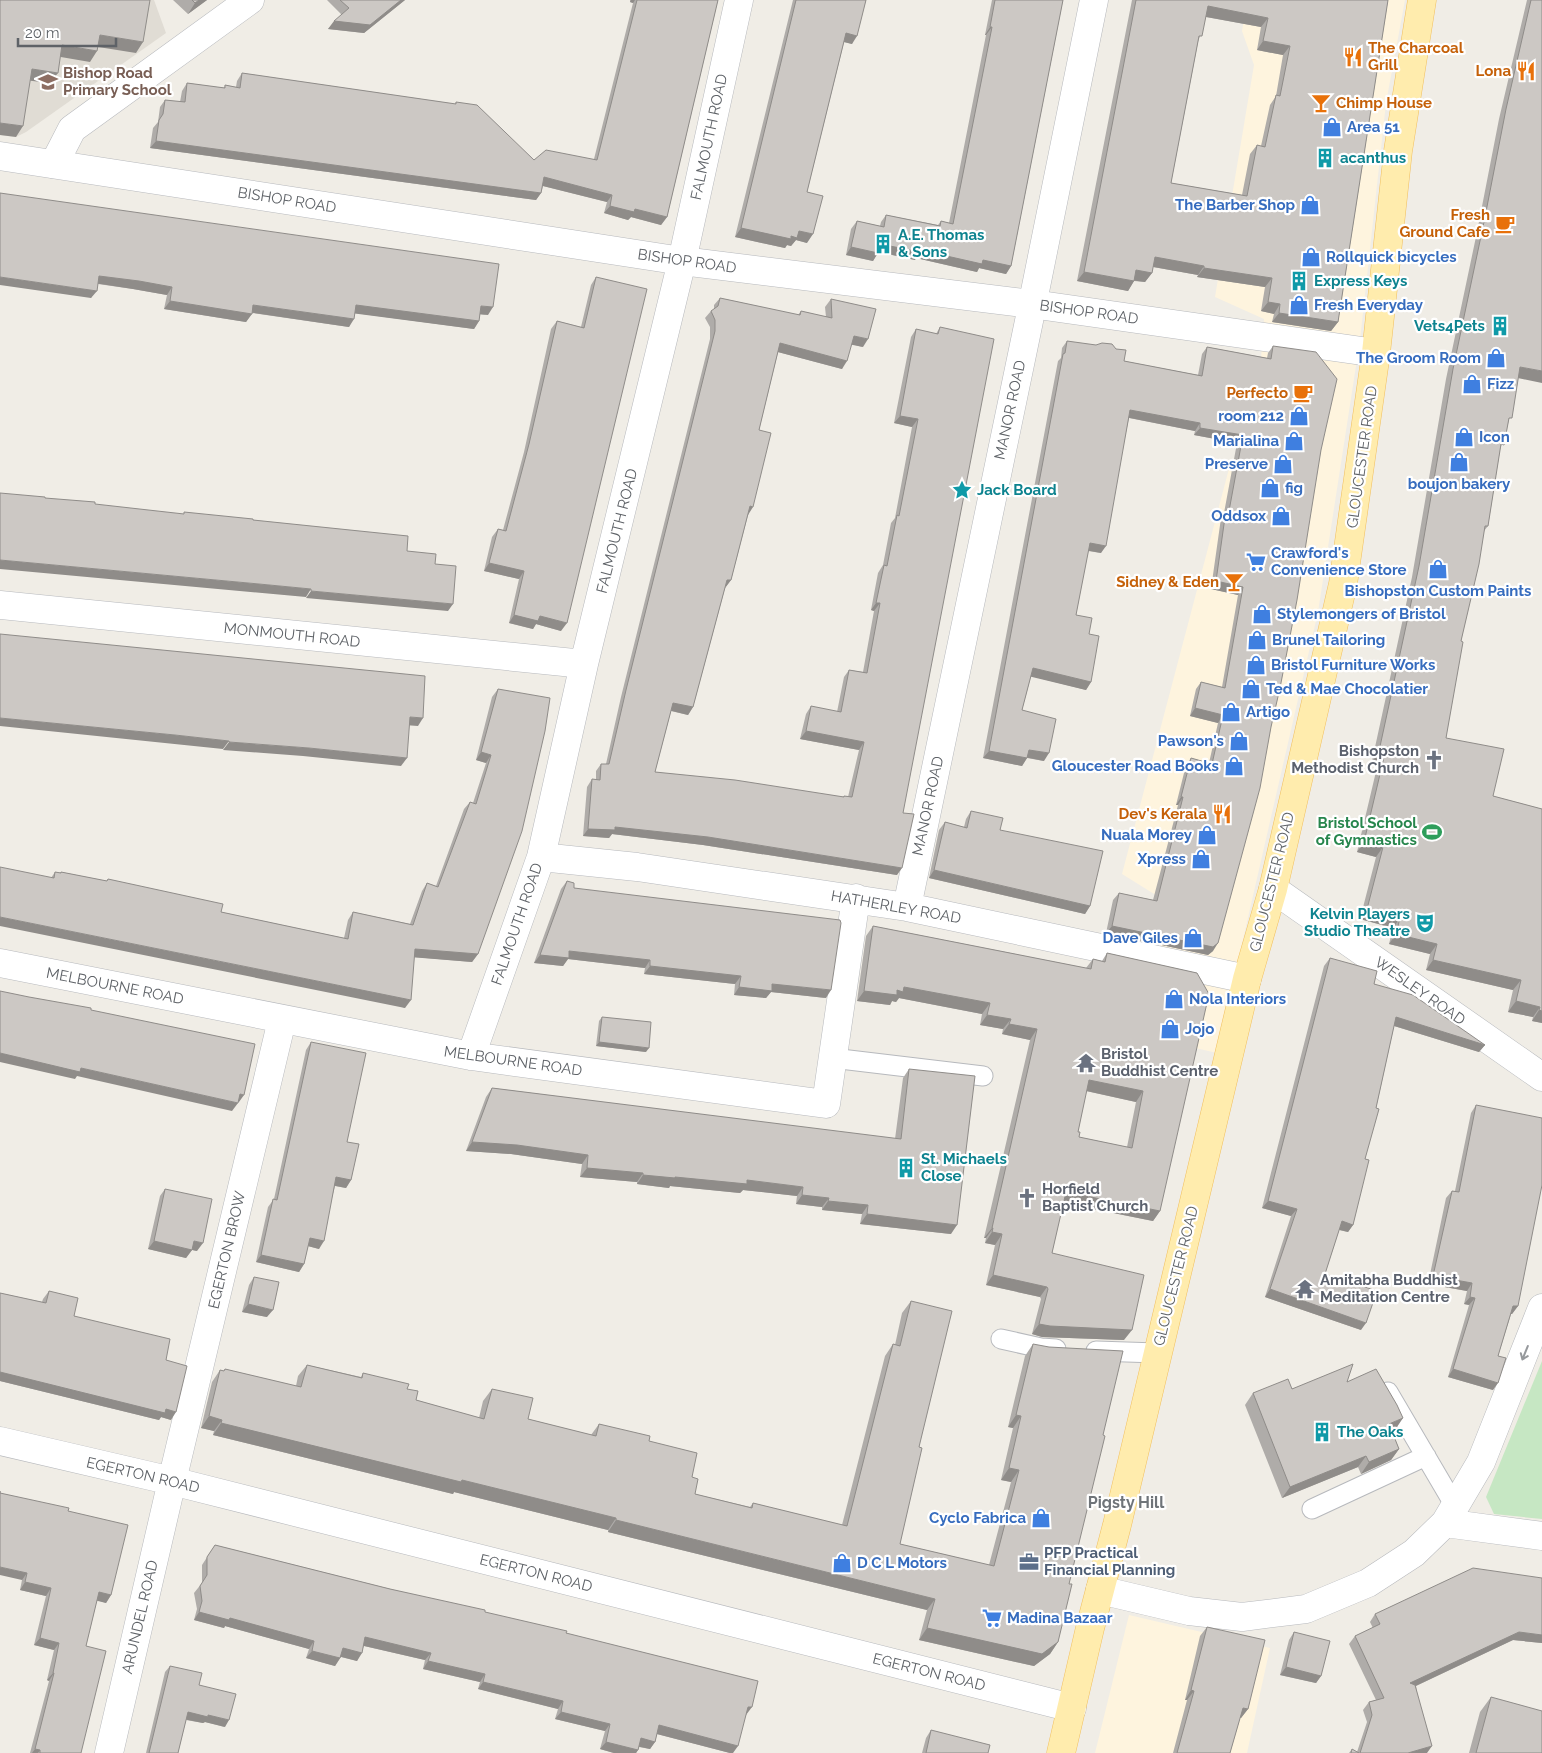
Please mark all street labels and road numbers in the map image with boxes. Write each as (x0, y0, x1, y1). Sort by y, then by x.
street label: FALMOUTH ROAD (687, 72, 731, 202)
street label: BISHOP ROAD (236, 183, 338, 217)
street label: BISHOP ROAD (637, 245, 738, 277)
street label: BISHOP ROAD (1039, 296, 1140, 328)
street label: MANOR ROAD (991, 358, 1029, 461)
street label: GLOUCESTER ROAD (1343, 384, 1381, 529)
street label: FALMOUTH ROAD (593, 466, 641, 595)
street label: MONMOUTH ROAD (223, 619, 361, 651)
street label: MANOR ROAD (909, 754, 947, 857)
street label: GLOUCESTER ROAD (1246, 810, 1298, 954)
street label: FALMOUTH ROAD (488, 860, 546, 988)
street label: HATHERLEY ROAD (830, 887, 963, 927)
street label: WESLEY ROAD (1371, 953, 1469, 1029)
street label: MELBOURNE ROAD (45, 964, 185, 1008)
street label: MELBOURNE ROAD (443, 1042, 584, 1080)
street label: EGERTON BROW (205, 1189, 249, 1311)
street label: GLOUCESTER ROAD (1150, 1204, 1202, 1348)
street label: EGERTON ROAD (85, 1453, 202, 1497)
street label: EGERTON ROAD (478, 1550, 594, 1596)
street label: ARUNDEL ROAD (118, 1558, 162, 1676)
street label: EGERTON ROAD (871, 1649, 987, 1695)

